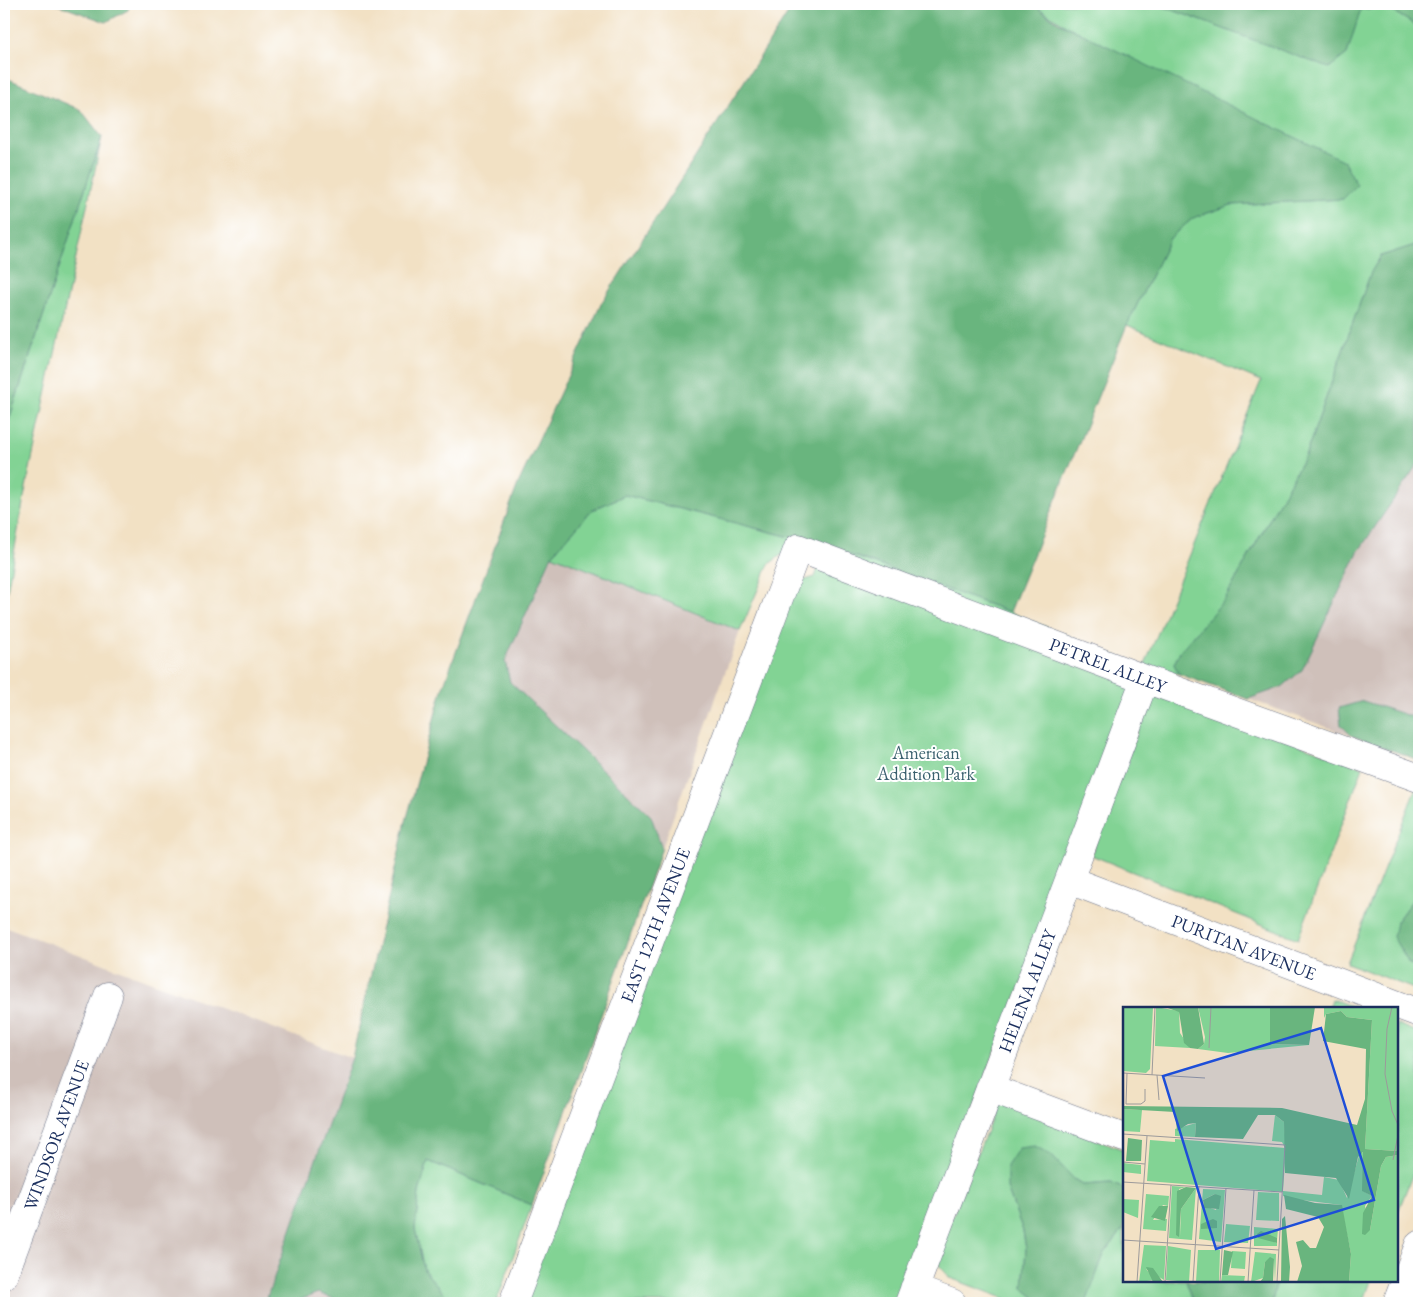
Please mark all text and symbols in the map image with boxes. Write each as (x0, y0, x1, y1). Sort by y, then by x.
street label: PETREL ALLEY (1046, 632, 1171, 698)
park label: American Addition Park (876, 741, 975, 785)
street label: EAST 12TH AVENUE (615, 844, 695, 1006)
street label: PURITAN AVENUE (1169, 909, 1319, 985)
street label: HELENA ALLEY (993, 925, 1062, 1056)
inset map (1123, 1007, 1398, 1282)
street label: WINDSOR AVENUE (18, 1056, 94, 1214)

